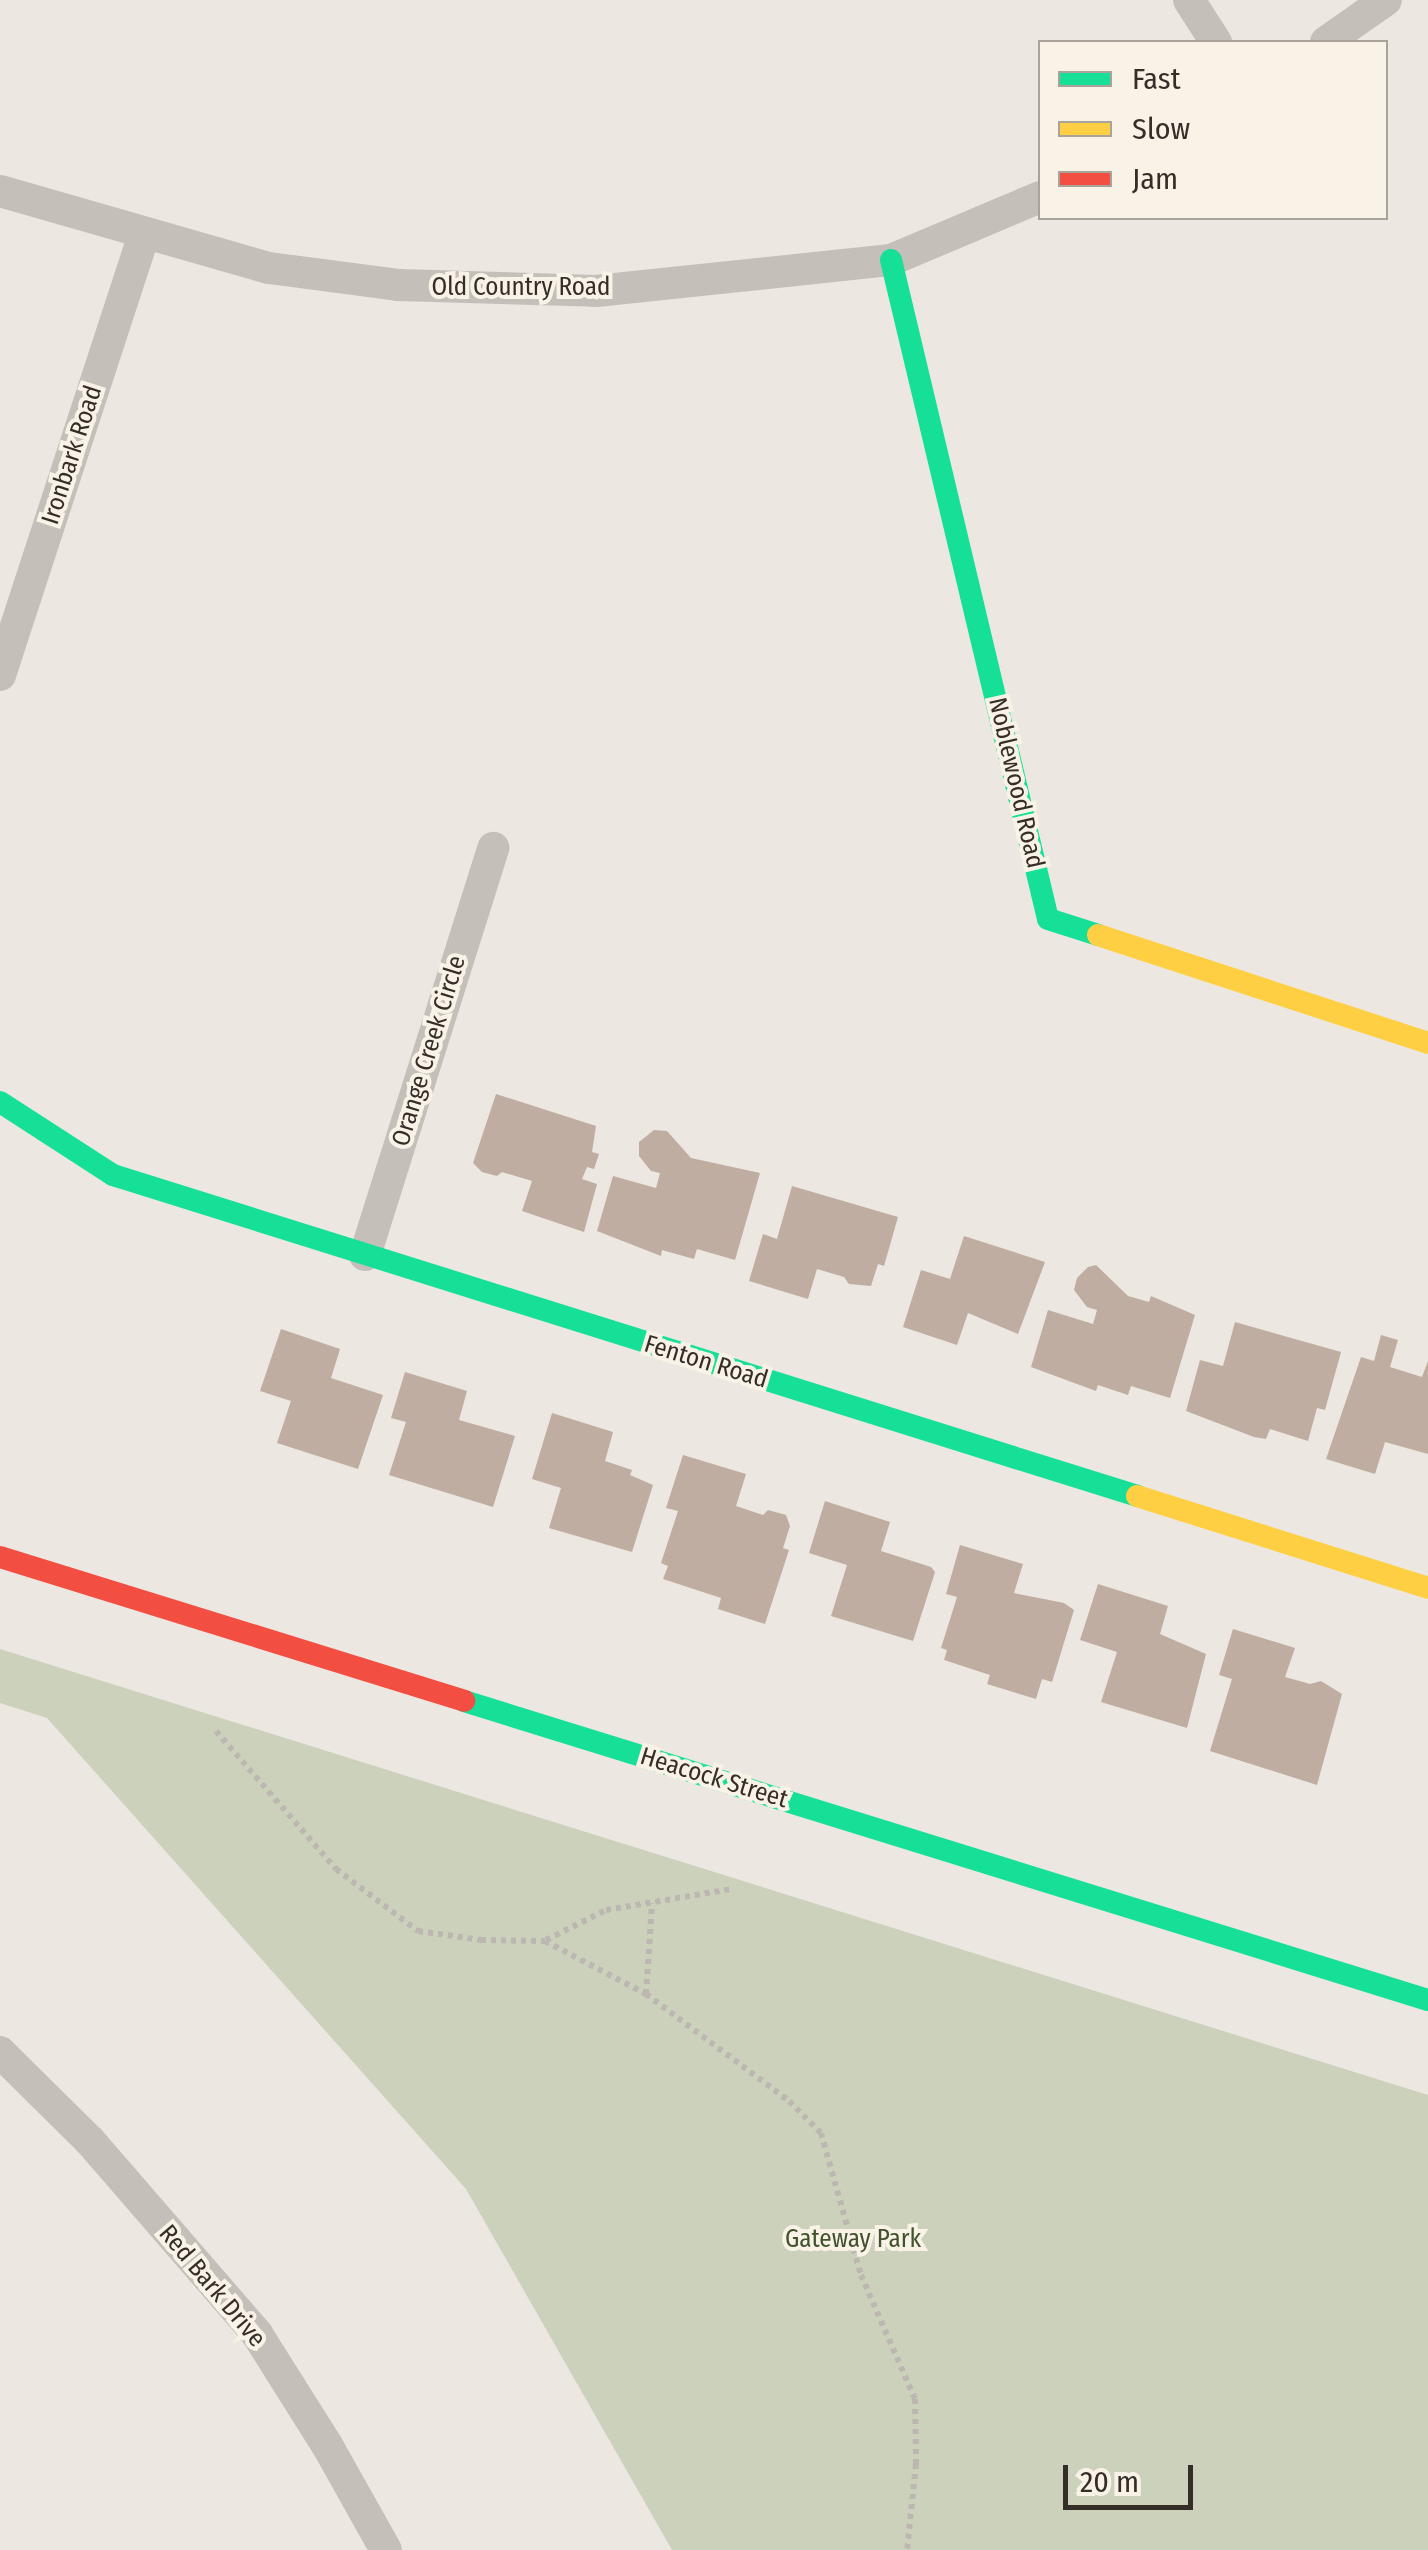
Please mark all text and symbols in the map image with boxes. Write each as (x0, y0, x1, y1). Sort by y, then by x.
legend (1038, 40, 1388, 220)
text: Fast (1132, 61, 1180, 97)
text: Slow (1132, 111, 1190, 147)
text: Jam (1132, 161, 1178, 197)
street label: Old Country Road (432, 272, 610, 302)
street label: Ironbark Road (35, 382, 109, 528)
street label: Noblewood Road (982, 695, 1050, 871)
street label: Orange Creek Circle (386, 952, 472, 1150)
street label: Fenton Road (641, 1329, 771, 1395)
street label: Heacock Street (637, 1741, 791, 1815)
street label: Red Bark Drive (152, 2219, 272, 2353)
park label: Gateway Park (785, 2224, 921, 2254)
scale bar (1068, 2445, 1198, 2507)
text: 20 m (1080, 2464, 1139, 2500)

